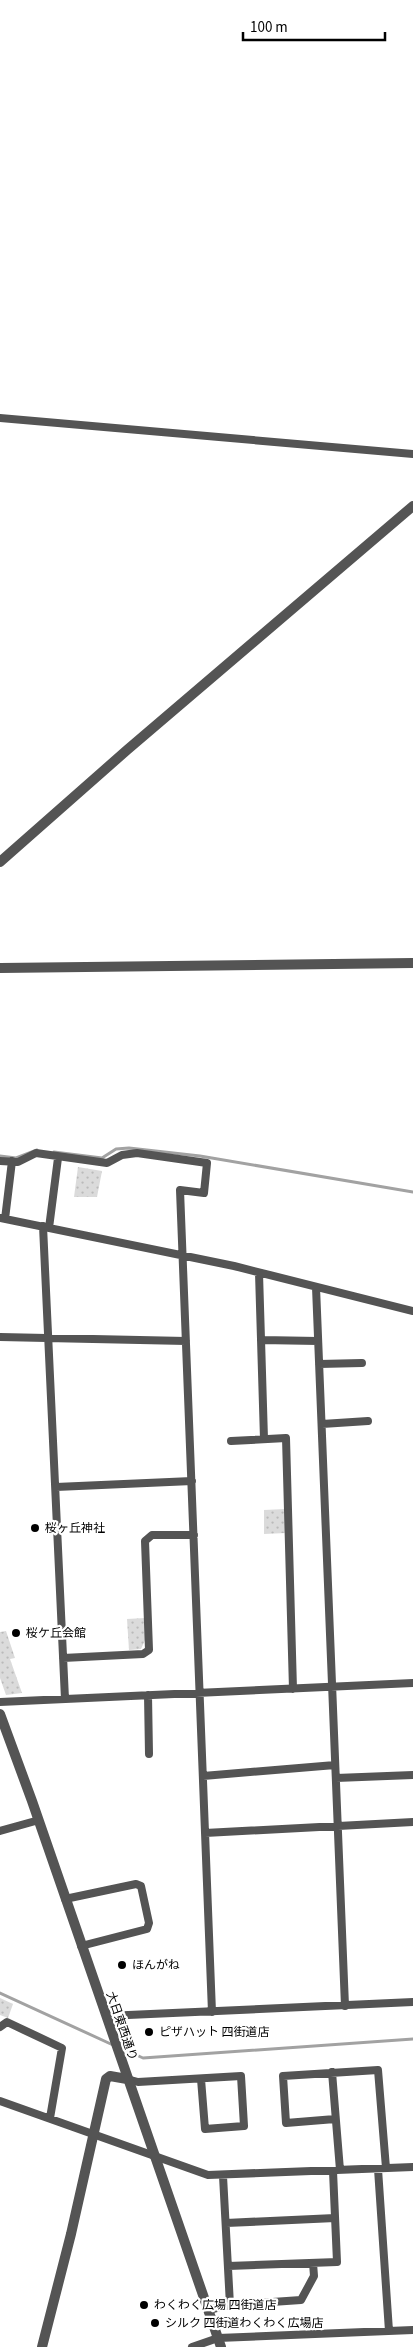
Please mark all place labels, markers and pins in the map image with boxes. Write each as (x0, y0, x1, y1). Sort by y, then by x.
place label: 桜ヶ丘神社 (45, 1520, 105, 1537)
marker: 桜ヶ丘神社 (29, 1522, 41, 1534)
place label: 桜ケ丘会館 (26, 1625, 86, 1642)
marker: 桜ケ丘会館 (10, 1627, 22, 1639)
place label: ほんがね (132, 1957, 180, 1974)
marker: ほんがね (116, 1959, 128, 1971)
place label: ピザハット 四街道店 (159, 2024, 269, 2041)
marker: ピザハット 四街道店 (143, 2026, 155, 2038)
place label: わくわく広場 四街道店 (154, 2297, 276, 2314)
marker: わくわく広場 四街道店 (138, 2299, 150, 2311)
place label: シルク 四街道わくわく広場店 (165, 2315, 323, 2332)
marker: シルク 四街道わくわく広場店 (149, 2317, 161, 2329)

